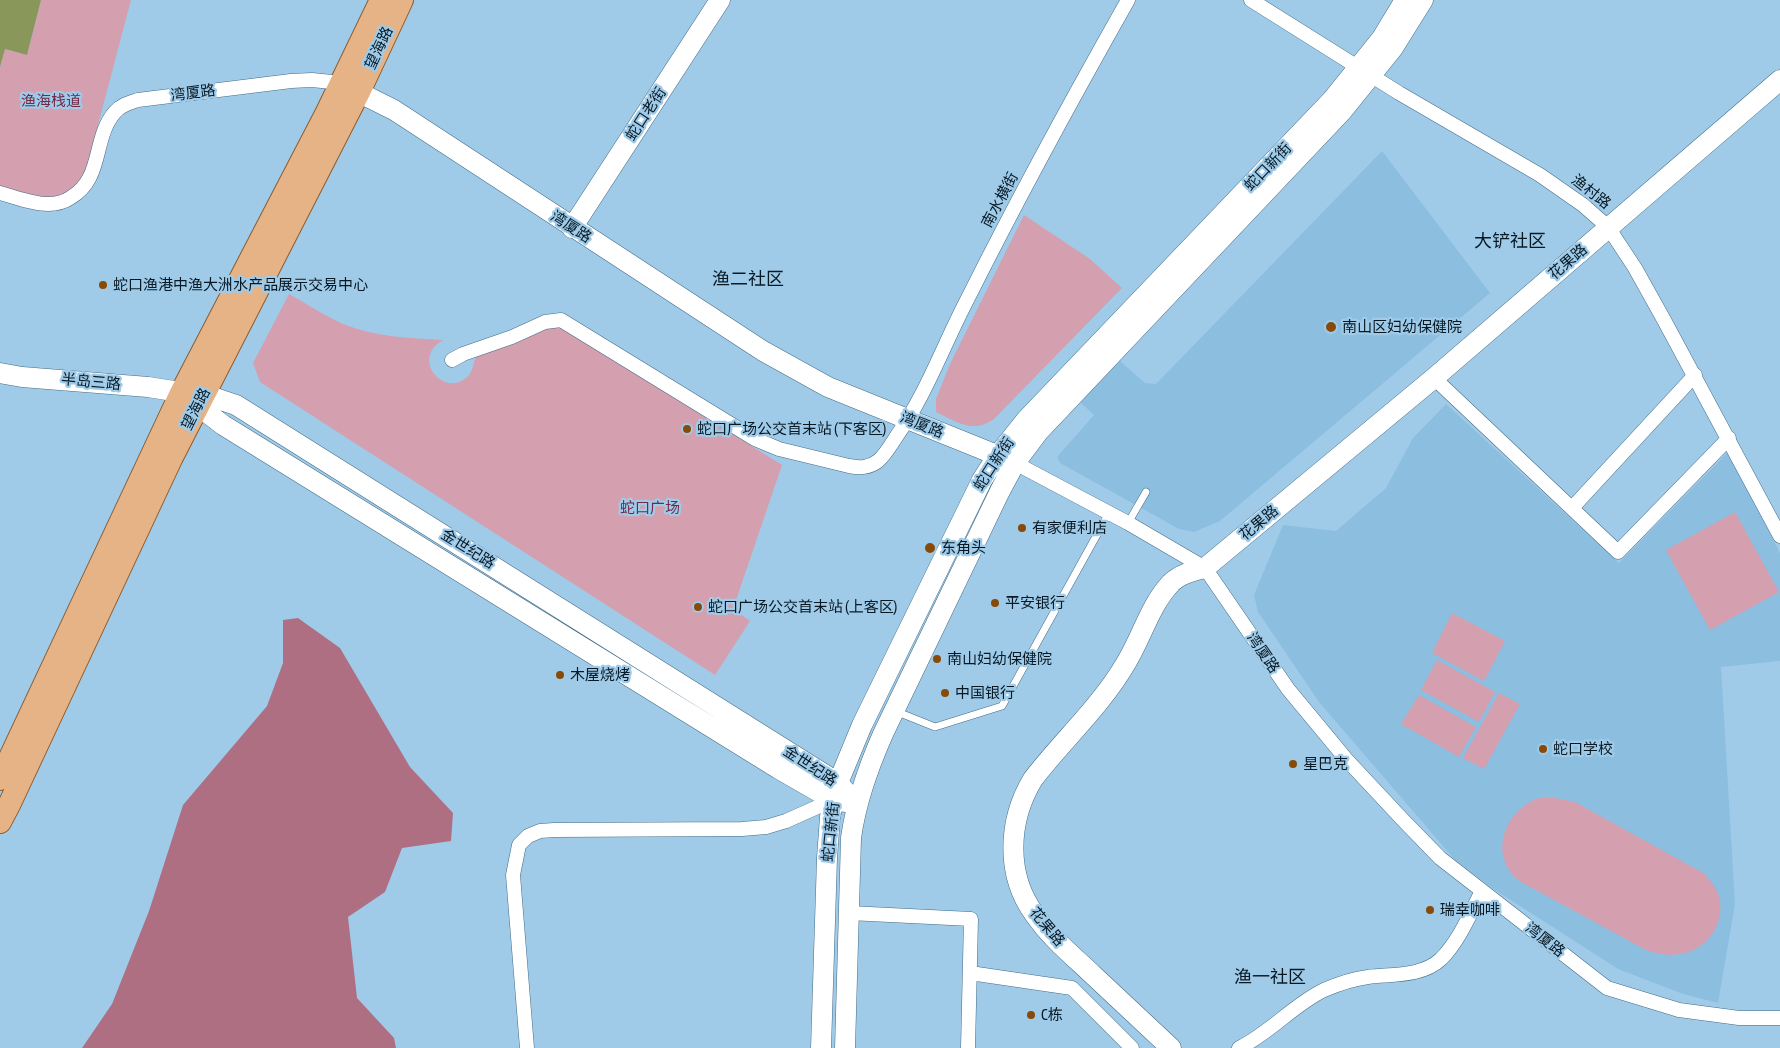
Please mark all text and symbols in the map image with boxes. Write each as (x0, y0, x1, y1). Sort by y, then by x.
street label: 望海路 (361, 24, 397, 72)
street label: 湾厦路 (170, 81, 216, 105)
street label: 蛇口老街 (622, 84, 670, 144)
park label: 渔海栈道 (21, 92, 81, 110)
street label: 蛇口新街 (1241, 139, 1295, 195)
street label: 南水横街 (978, 169, 1022, 231)
street label: 渔村路 (1568, 171, 1614, 213)
street label: 湾厦路 (547, 207, 595, 247)
district label: 大铲社区 (1474, 230, 1546, 252)
street label: 花果路 (1545, 240, 1591, 284)
district label: 渔二社区 (712, 268, 784, 290)
place label: 蛇口渔港中渔大洲水产品展示交易中心 (113, 276, 368, 294)
marker: 蛇口渔港中渔大洲水产品展示交易中心 (97, 279, 109, 291)
place label: 南山区妇幼保健院 (1342, 318, 1462, 336)
marker: 南山区妇幼保健院 (1324, 320, 1338, 334)
street label: 半岛三路 (60, 370, 122, 394)
street label: 望海路 (178, 385, 214, 433)
street label: 湾厦路 (898, 408, 946, 442)
place label: 蛇口广场公交首末站 (下客区) (697, 420, 886, 438)
marker: 蛇口广场公交首末站 (下客区) (681, 423, 693, 435)
street label: 蛇口新街 (970, 434, 1018, 494)
park label: 蛇口广场 (620, 499, 680, 517)
street label: 花果路 (1236, 502, 1282, 544)
place label: 有家便利店 (1032, 519, 1107, 537)
marker: 有家便利店 (1016, 522, 1028, 534)
street label: 金世纪路 (438, 525, 498, 573)
place label: 东角头 (941, 539, 986, 557)
marker: 东角头 (923, 541, 937, 555)
place label: 平安银行 (1005, 594, 1065, 612)
marker: 平安银行 (989, 597, 1001, 609)
place label: 蛇口广场公交首末站 (上客区) (708, 598, 897, 616)
marker: 蛇口广场公交首末站 (上客区) (692, 601, 704, 613)
street label: 湾厦路 (1243, 629, 1283, 677)
place label: 南山妇幼保健院 (947, 650, 1052, 668)
marker: 南山妇幼保健院 (931, 653, 943, 665)
place label: 木屋烧烤 (570, 666, 630, 684)
marker: 木屋烧烤 (554, 669, 566, 681)
place label: 中国银行 (955, 684, 1015, 702)
marker: 中国银行 (939, 687, 951, 699)
place label: 蛇口学校 (1553, 740, 1613, 758)
street label: 金世纪路 (780, 742, 840, 790)
marker: 蛇口学校 (1537, 743, 1549, 755)
place label: 星巴克 (1303, 755, 1348, 773)
marker: 星巴克 (1287, 758, 1299, 770)
street label: 蛇口新街 (819, 801, 843, 863)
place label: 瑞幸咖啡 (1440, 901, 1500, 919)
street label: 花果路 (1026, 904, 1068, 950)
marker: 瑞幸咖啡 (1424, 904, 1436, 916)
street label: 湾厦路 (1522, 919, 1568, 961)
district label: 渔一社区 (1234, 966, 1306, 988)
place label: C栋 (1041, 1006, 1063, 1024)
marker: C栋 (1025, 1009, 1037, 1021)

